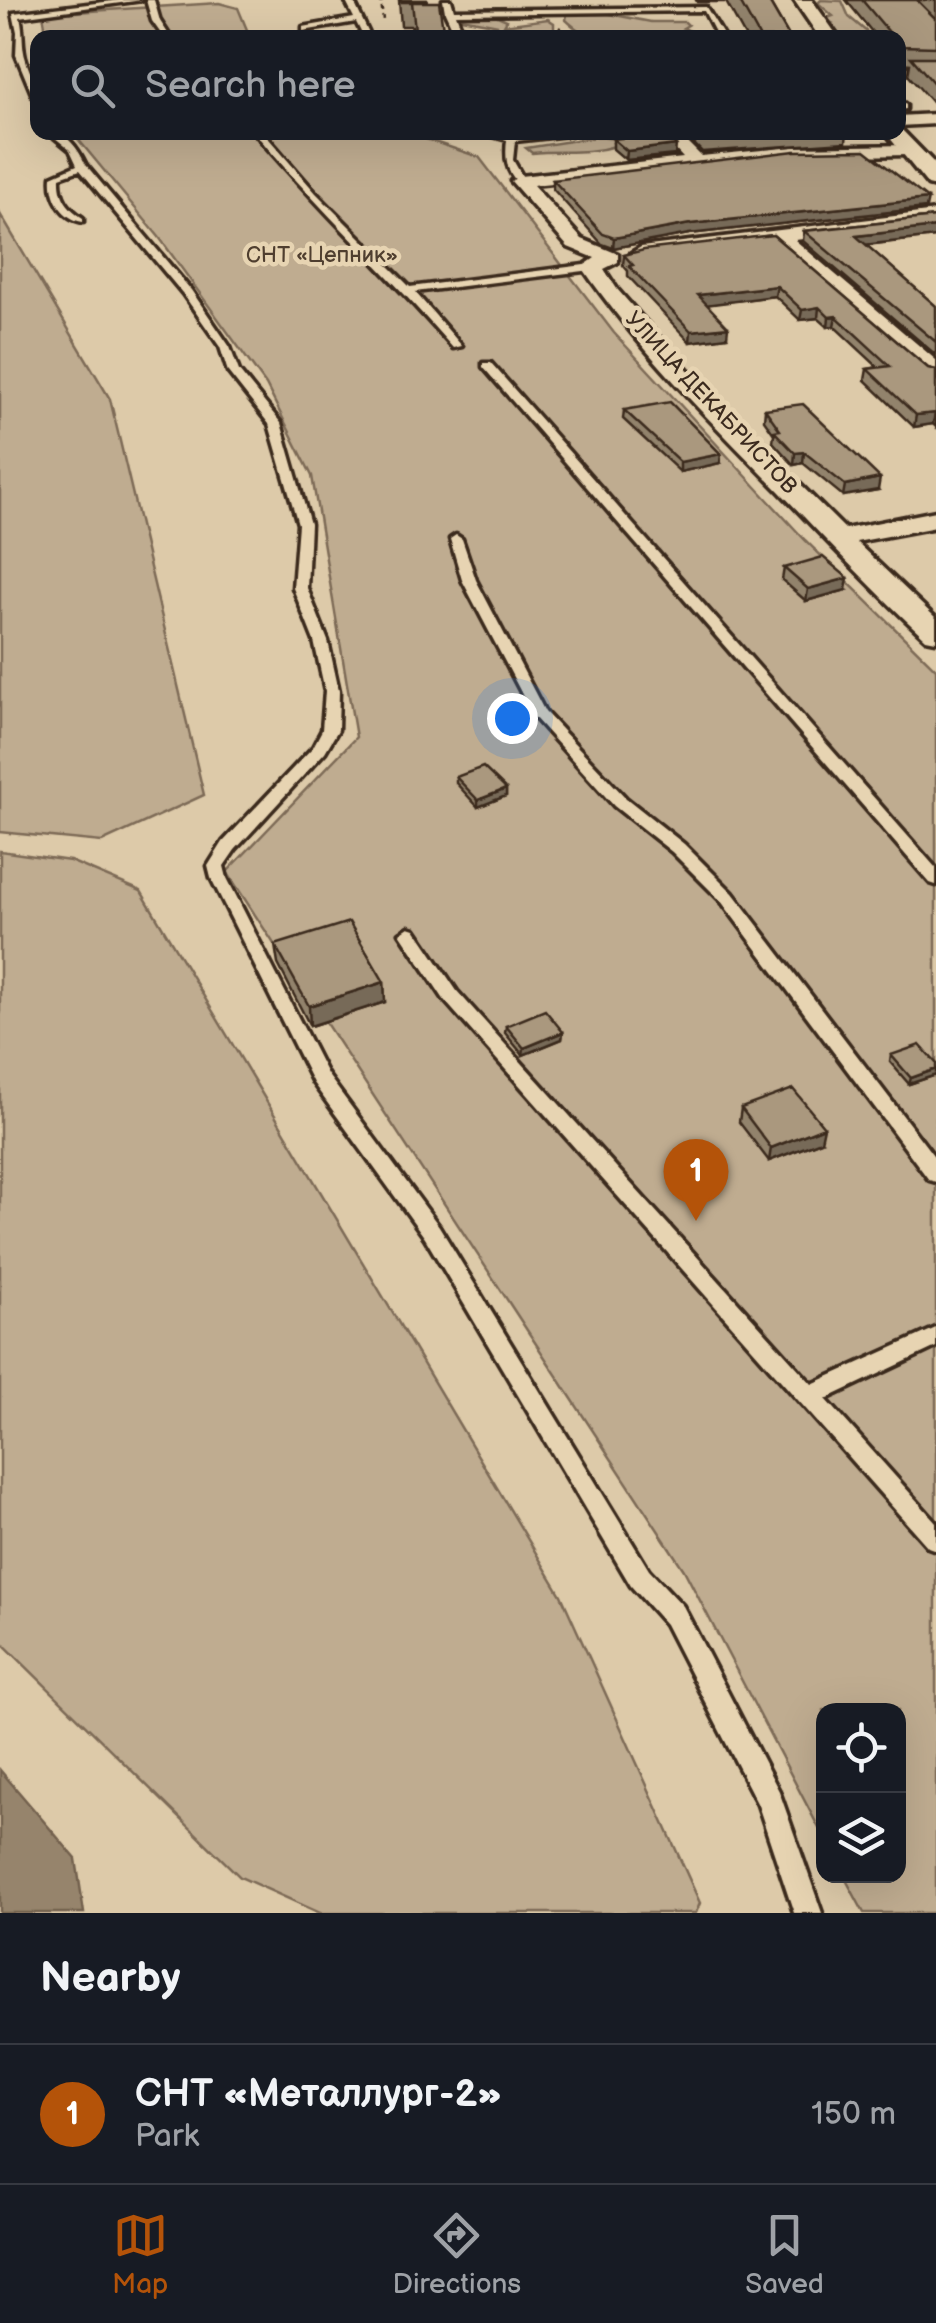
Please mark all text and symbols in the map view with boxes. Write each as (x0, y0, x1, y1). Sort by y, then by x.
search box (30, 30, 906, 140)
icon: search (65, 58, 120, 113)
text: Search here (145, 63, 356, 108)
park label: СНТ «Цепник» (246, 242, 398, 269)
street label: УЛИЦА ДЕКАБРИСТОВ (619, 306, 803, 500)
your location (487, 693, 538, 744)
pin: 1 (664, 1138, 728, 1221)
map controls (816, 1703, 906, 1883)
button: locate (816, 1703, 906, 1793)
button: layers (816, 1793, 906, 1883)
text: Nearby (40, 1953, 180, 2004)
text: СНТ «Металлург-2» (135, 2072, 502, 2117)
text: 1 (66, 2095, 79, 2134)
text: 150 m (811, 2095, 896, 2134)
text: Park (135, 2117, 199, 2156)
tab: Map (112, 2208, 168, 2301)
tab: Directions (392, 2208, 521, 2301)
tab: Saved (745, 2208, 824, 2301)

